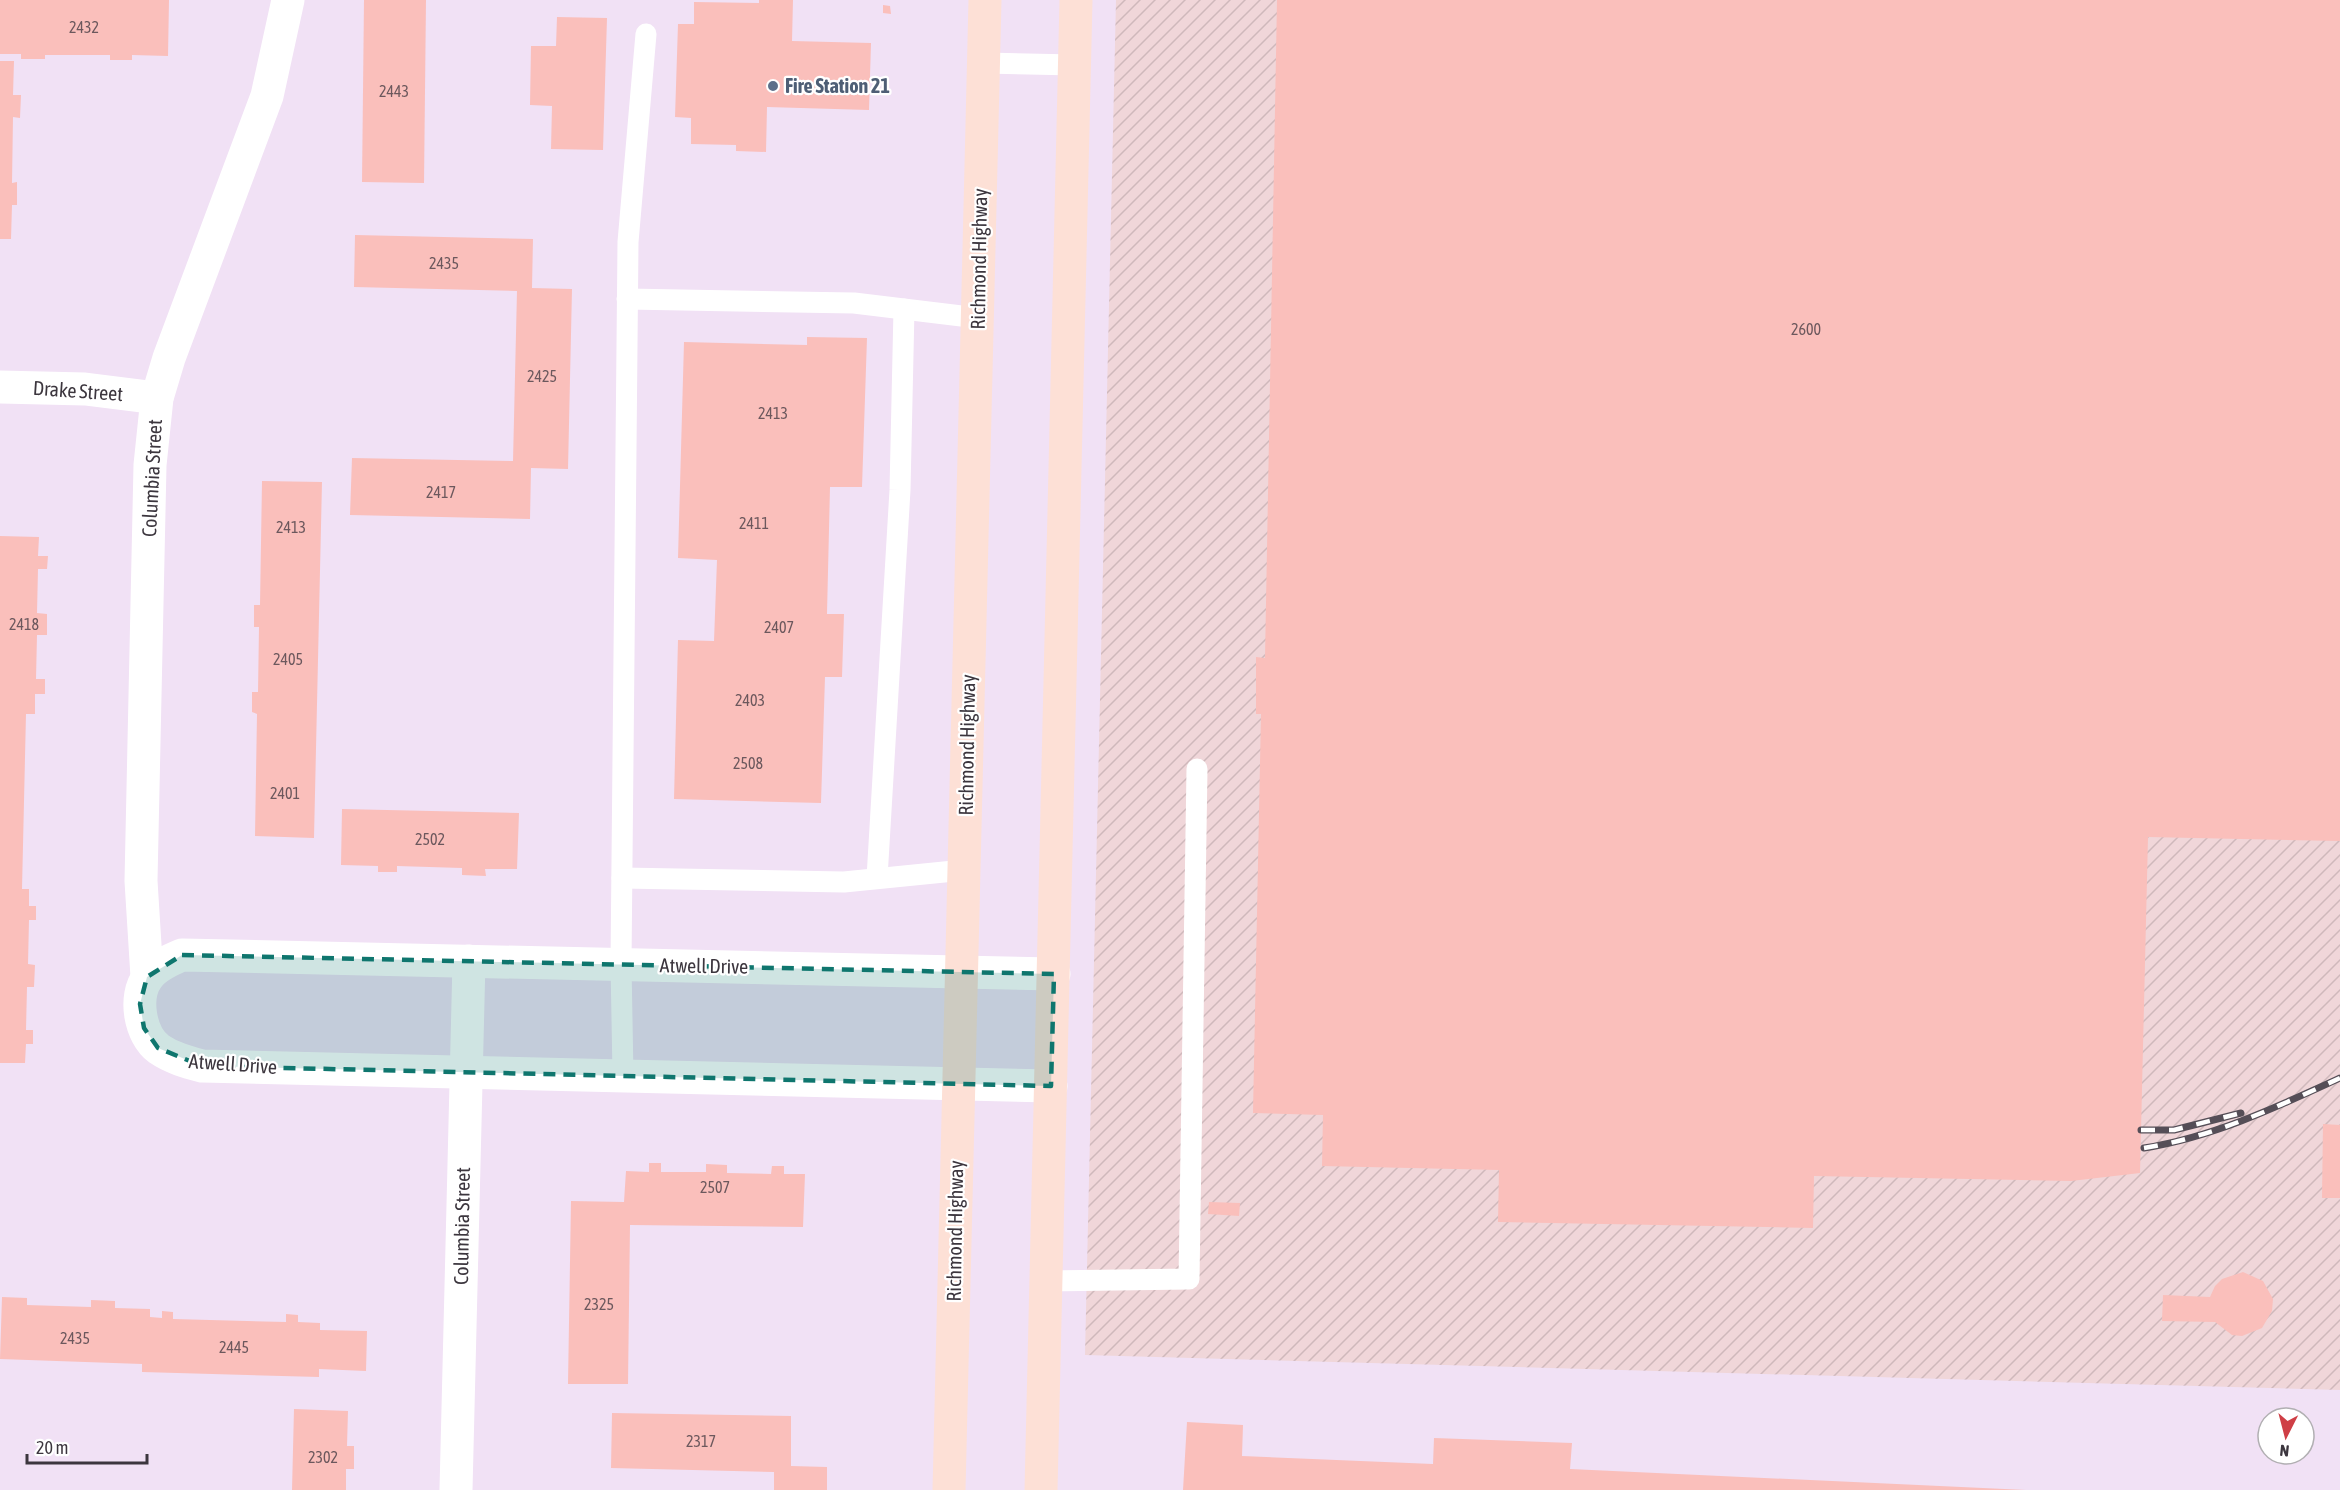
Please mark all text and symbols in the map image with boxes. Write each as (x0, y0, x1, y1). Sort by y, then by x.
house number: 2432 (69, 18, 99, 36)
place label: Fire Station 21 (785, 74, 890, 97)
marker: Fire Station 21 (766, 79, 780, 93)
house number: 2443 (379, 82, 409, 100)
street label: Richmond Highway (966, 188, 991, 330)
house number: 2435 (429, 254, 459, 272)
house number: 2600 (1791, 320, 1821, 338)
house number: 2425 (527, 367, 557, 385)
street label: Drake Street (32, 376, 124, 405)
house number: 2413 (758, 404, 788, 422)
street label: Columbia Street (137, 418, 166, 537)
house number: 2417 (426, 483, 456, 501)
house number: 2411 (739, 514, 769, 532)
house number: 2413 (276, 518, 306, 536)
house number: 2418 (9, 615, 39, 633)
house number: 2407 (764, 618, 794, 636)
house number: 2405 (273, 650, 303, 668)
street label: Richmond Highway (954, 674, 979, 816)
house number: 2403 (735, 691, 765, 709)
house number: 2508 (733, 754, 763, 772)
house number: 2401 (270, 784, 300, 802)
house number: 2502 (415, 830, 445, 848)
street label: Atwell Drive (660, 953, 748, 978)
street label: Atwell Drive (188, 1049, 278, 1078)
street label: Richmond Highway (942, 1160, 967, 1302)
street label: Columbia Street (449, 1167, 474, 1285)
house number: 2507 (700, 1178, 730, 1196)
house number: 2325 (584, 1295, 614, 1313)
house number: 2435 (60, 1329, 90, 1347)
house number: 2445 (219, 1338, 249, 1356)
north arrow (2256, 1406, 2316, 1466)
scale bar (27, 1427, 147, 1465)
house number: 2317 (686, 1432, 716, 1450)
text: 20 m (36, 1437, 68, 1458)
text: N (2279, 1441, 2290, 1460)
house number: 2302 (308, 1448, 338, 1466)

